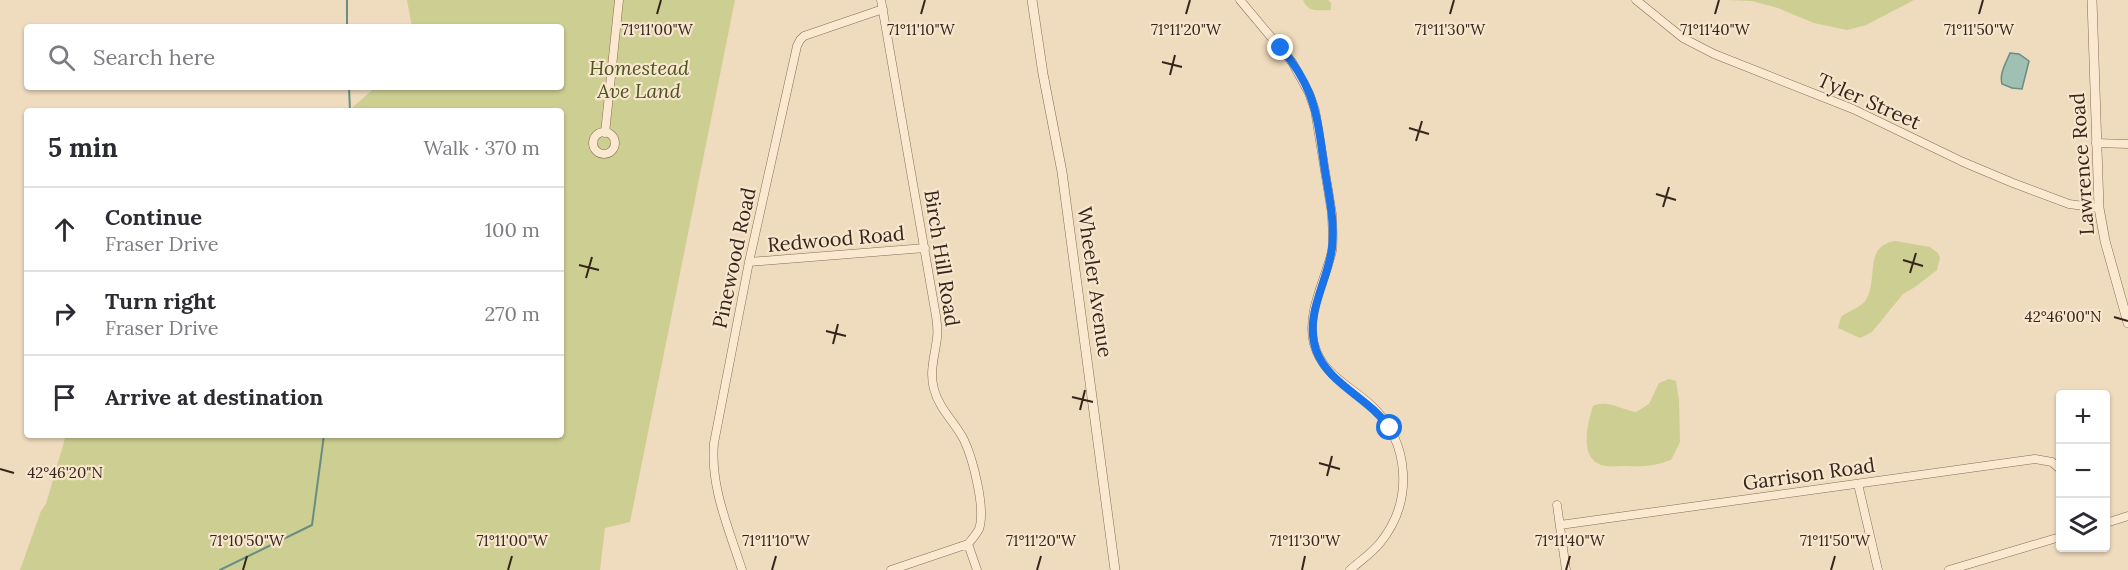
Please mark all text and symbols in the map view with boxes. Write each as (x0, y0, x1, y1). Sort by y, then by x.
text: 71°11'00"W (621, 20, 694, 39)
text: 71°11'10"W (887, 20, 956, 39)
text: 71°11'20"W (1151, 20, 1222, 39)
text: 71°11'30"W (1415, 20, 1486, 39)
text: 71°11'40"W (1680, 20, 1751, 39)
text: 71°11'50"W (1944, 20, 2015, 39)
search box (24, 24, 564, 90)
route end (1267, 34, 1293, 60)
icon: search (45, 41, 78, 74)
text: Search here (93, 43, 215, 71)
park label: Homestead Ave Land (589, 55, 690, 103)
street label: Tyler Street (1814, 67, 1925, 134)
street label: Lawrence Road (2064, 92, 2099, 236)
text: 5 min (48, 131, 118, 164)
text: Walk · 370 m (423, 135, 540, 160)
street label: Pinewood Road (706, 185, 761, 331)
street label: Birch Hill Road (919, 188, 966, 328)
text: Continue (105, 203, 202, 231)
street label: Wheeler Avenue (1073, 205, 1118, 359)
icon: ahead (48, 213, 81, 246)
text: 100 m (485, 217, 540, 242)
street label: Redwood Road (766, 220, 906, 257)
text: Fraser Drive (105, 231, 219, 256)
text: Turn right (105, 287, 216, 315)
icon: right (48, 297, 81, 330)
text: 270 m (484, 301, 540, 326)
text: 42°46'00"N (2025, 307, 2101, 326)
text: Fraser Drive (105, 315, 219, 340)
icon: arrive (48, 381, 81, 414)
text: Arrive at destination (105, 383, 323, 411)
map controls (2056, 390, 2110, 552)
button: + (2056, 390, 2110, 444)
route start (1376, 414, 1402, 440)
button: − (2056, 444, 2110, 498)
street label: Garrison Road (1741, 452, 1877, 495)
text: 42°46'20"N (27, 463, 103, 482)
button: layers (2056, 498, 2110, 552)
text: 71°10'50"W (210, 531, 285, 550)
text: 71°11'00"W (476, 531, 549, 550)
text: 71°11'10"W (742, 531, 811, 550)
text: 71°11'20"W (1006, 531, 1077, 550)
text: 71°11'30"W (1270, 531, 1341, 550)
text: 71°11'40"W (1535, 531, 1606, 550)
text: 71°11'50"W (1800, 531, 1871, 550)

